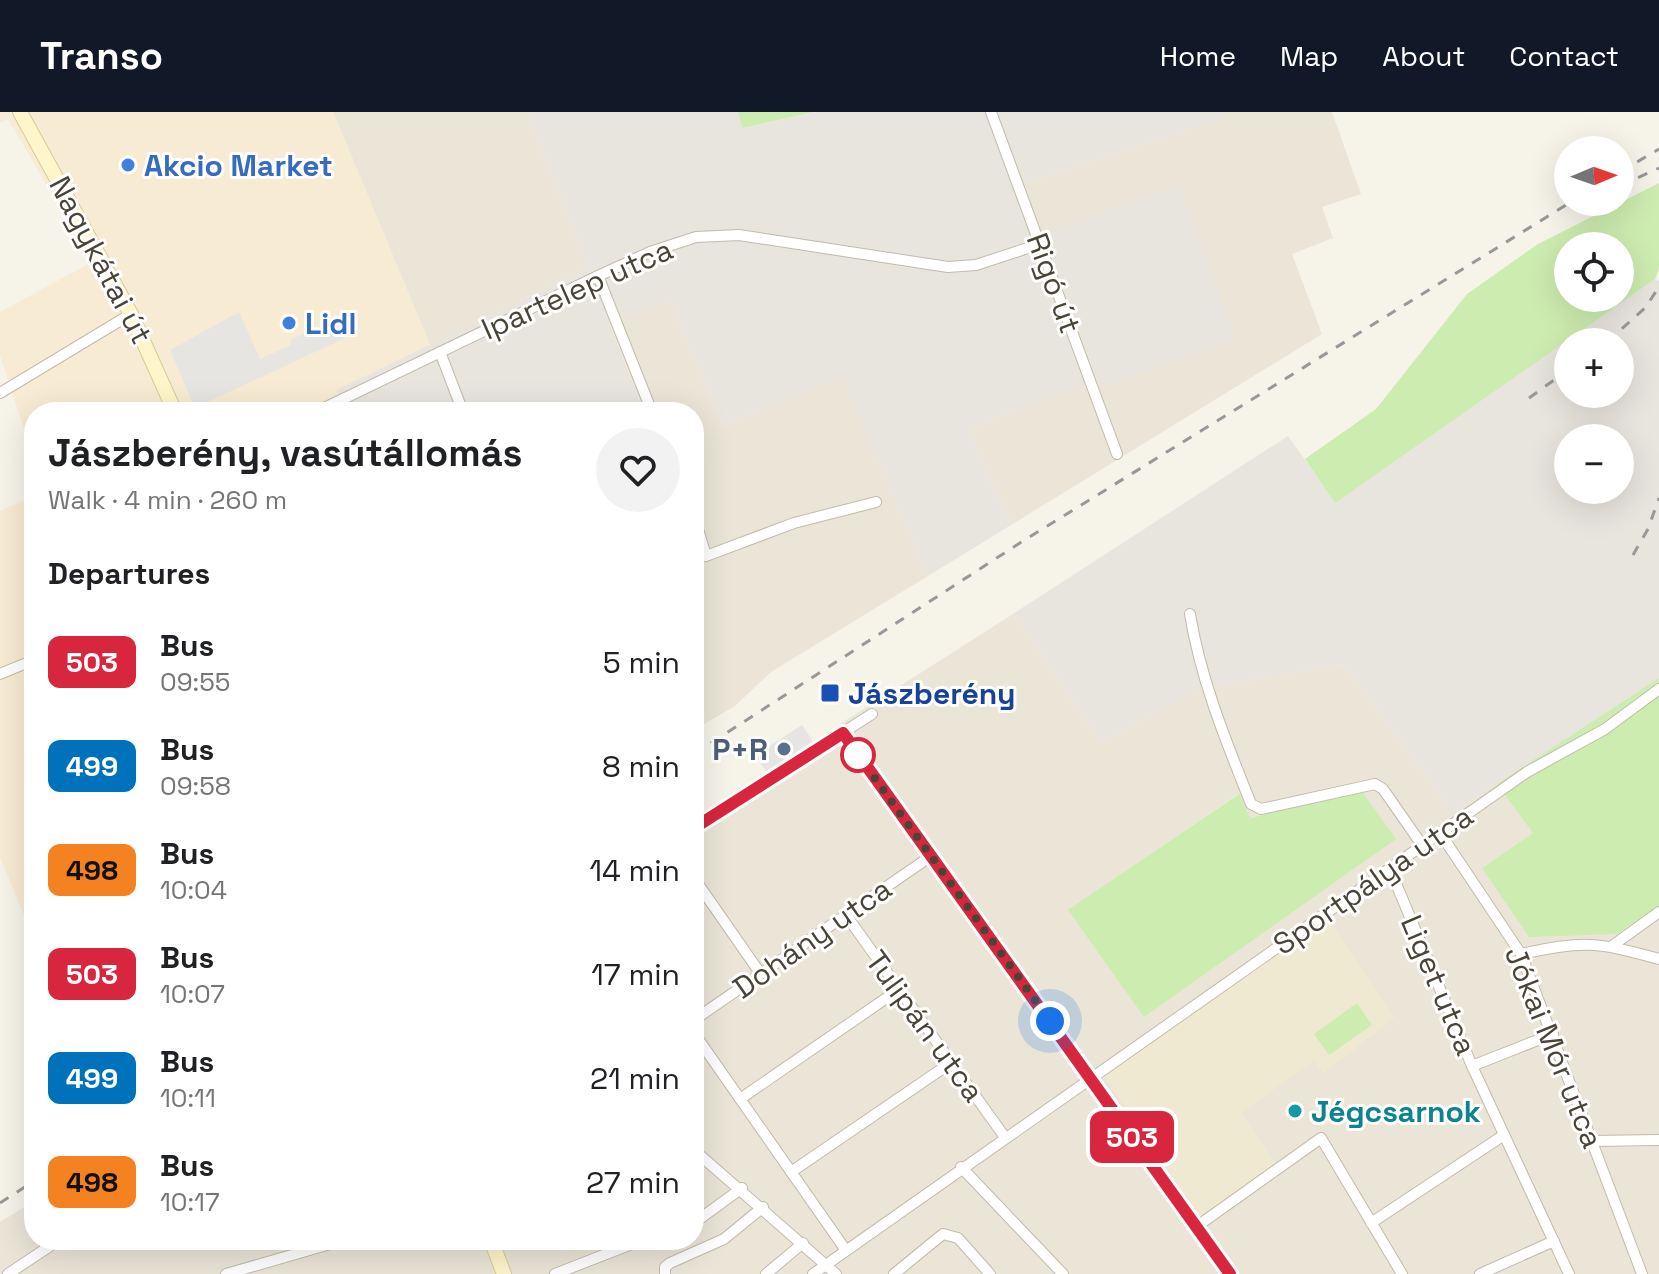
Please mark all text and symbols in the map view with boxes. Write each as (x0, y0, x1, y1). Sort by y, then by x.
text: Transo (40, 32, 163, 80)
text: Home (1160, 38, 1236, 74)
text: Map (1280, 38, 1338, 74)
text: About (1382, 38, 1465, 74)
text: Contact (1509, 38, 1619, 74)
north arrow (1554, 136, 1634, 216)
map controls (1554, 136, 1634, 504)
place label: Akcio Market (144, 146, 333, 185)
marker: Akcio Market (119, 156, 137, 174)
street label: Nagykátai út (40, 169, 162, 351)
street label: Rigó út (1018, 227, 1090, 339)
street label: Ipartelep utca (475, 229, 679, 349)
button: locate (1554, 232, 1634, 312)
place label: Lidl (305, 304, 356, 343)
marker: Lidl (280, 314, 298, 332)
button: + (1554, 328, 1634, 408)
button: − (1554, 424, 1634, 504)
button: heart (596, 428, 680, 512)
text: Jászberény, vasútállomás (48, 429, 522, 477)
text: Walk · 4 min · 260 m (48, 483, 287, 517)
text: Departures (48, 554, 210, 593)
text: Bus (160, 626, 214, 665)
text: 5 min (603, 643, 680, 682)
text: 503 (66, 644, 118, 680)
text: 09:55 (160, 665, 230, 699)
place label: Jászberény (848, 674, 1016, 713)
marker: Jászberény (819, 682, 841, 704)
text: Bus (160, 730, 214, 769)
place label: P+R (712, 730, 768, 769)
unlabelled marker (841, 738, 875, 772)
marker: P+R (775, 740, 793, 758)
text: 8 min (602, 747, 680, 786)
text: 499 (66, 748, 118, 784)
text: 09:58 (160, 769, 231, 803)
street label: Sportpálya utca (1265, 797, 1481, 963)
text: Bus (160, 834, 214, 873)
text: 14 min (589, 851, 680, 890)
text: 498 (66, 852, 118, 888)
street label: Dohány utca (725, 869, 899, 1007)
text: 10:04 (160, 873, 227, 907)
street label: Liget utca (1392, 909, 1486, 1061)
text: Bus (160, 938, 214, 977)
street label: Jókai Mór utca (1496, 940, 1612, 1154)
street label: Tulipán utca (857, 943, 993, 1109)
text: 17 min (591, 955, 680, 994)
text: 503 (66, 956, 118, 992)
text: 10:07 (160, 977, 225, 1011)
your location (1030, 1001, 1070, 1041)
text: Bus (160, 1042, 214, 1081)
text: 21 min (590, 1059, 680, 1098)
text: 499 (66, 1060, 118, 1096)
text: 10:11 (160, 1081, 216, 1115)
place label: Jégcsarnok (1311, 1092, 1481, 1131)
marker: Jégcsarnok (1286, 1102, 1304, 1120)
line badge: 503 (1086, 1111, 1178, 1163)
text: 503 (1106, 1119, 1158, 1155)
text: Bus (160, 1146, 214, 1185)
text: 27 min (586, 1163, 680, 1202)
text: 498 (66, 1164, 118, 1200)
text: 10:17 (160, 1185, 220, 1219)

